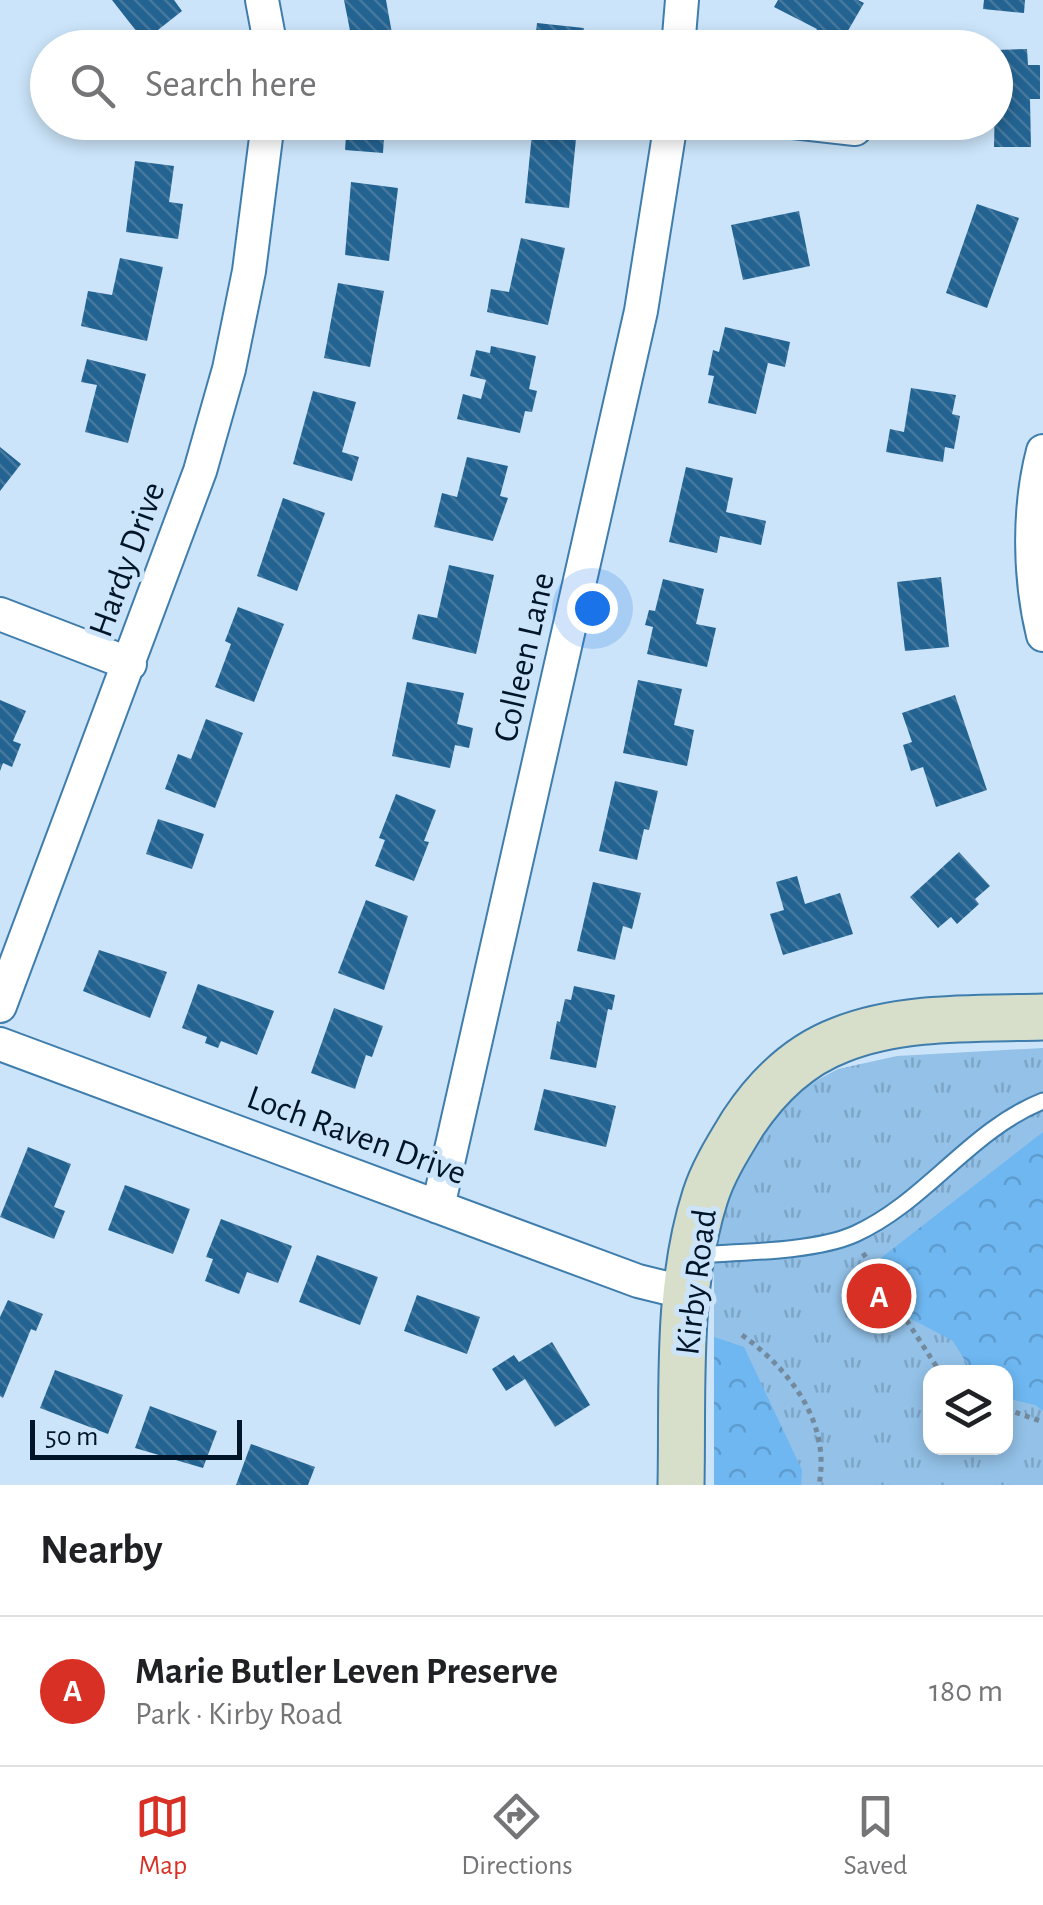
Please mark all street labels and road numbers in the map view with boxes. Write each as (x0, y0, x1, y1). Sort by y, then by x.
street label: Hardy Drive (83, 477, 172, 642)
street label: Colleen Lane (488, 569, 561, 745)
street label: Loch Raven Drive (242, 1080, 471, 1191)
street label: Kirby Road (670, 1207, 723, 1357)

